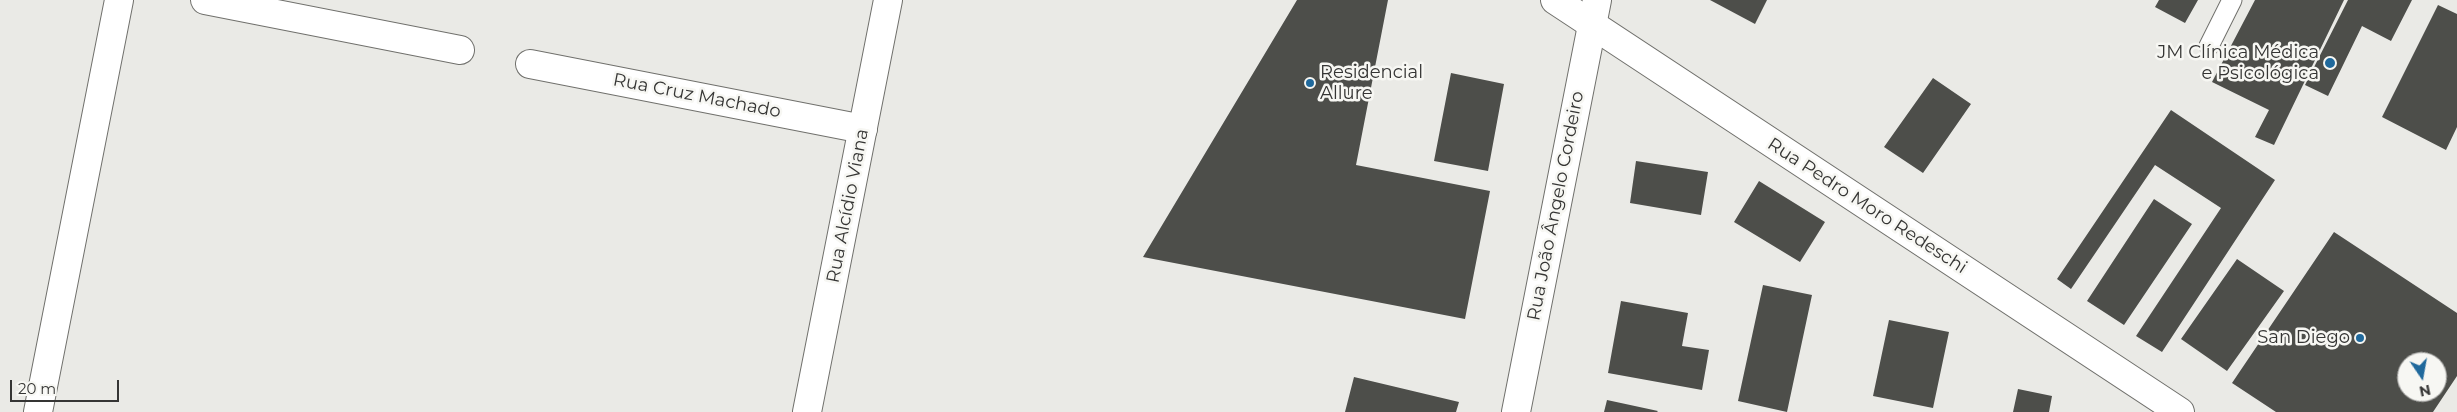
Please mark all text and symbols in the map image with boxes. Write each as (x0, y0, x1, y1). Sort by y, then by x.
place label: JM Clínica Médica e Psicológica (2157, 42, 2319, 84)
marker: JM Clínica Médica e Psicológica (2323, 56, 2337, 70)
place label: Residencial Allure (1320, 62, 1423, 104)
street label: Rua Cruz Machado (611, 69, 783, 123)
marker: Residencial Allure (1304, 77, 1316, 89)
street label: Rua João Ângelo Cordeiro (1523, 89, 1589, 323)
street label: Rua Alcídio Viana (822, 127, 874, 285)
street label: Rua Pedro Moro Redeschi (1763, 133, 1971, 279)
place label: San Diego (2257, 327, 2350, 349)
marker: San Diego (2354, 332, 2366, 344)
north arrow (2397, 352, 2447, 402)
scale bar (12, 370, 121, 402)
text: 20 m (18, 379, 56, 398)
text: N (2418, 381, 2432, 401)

